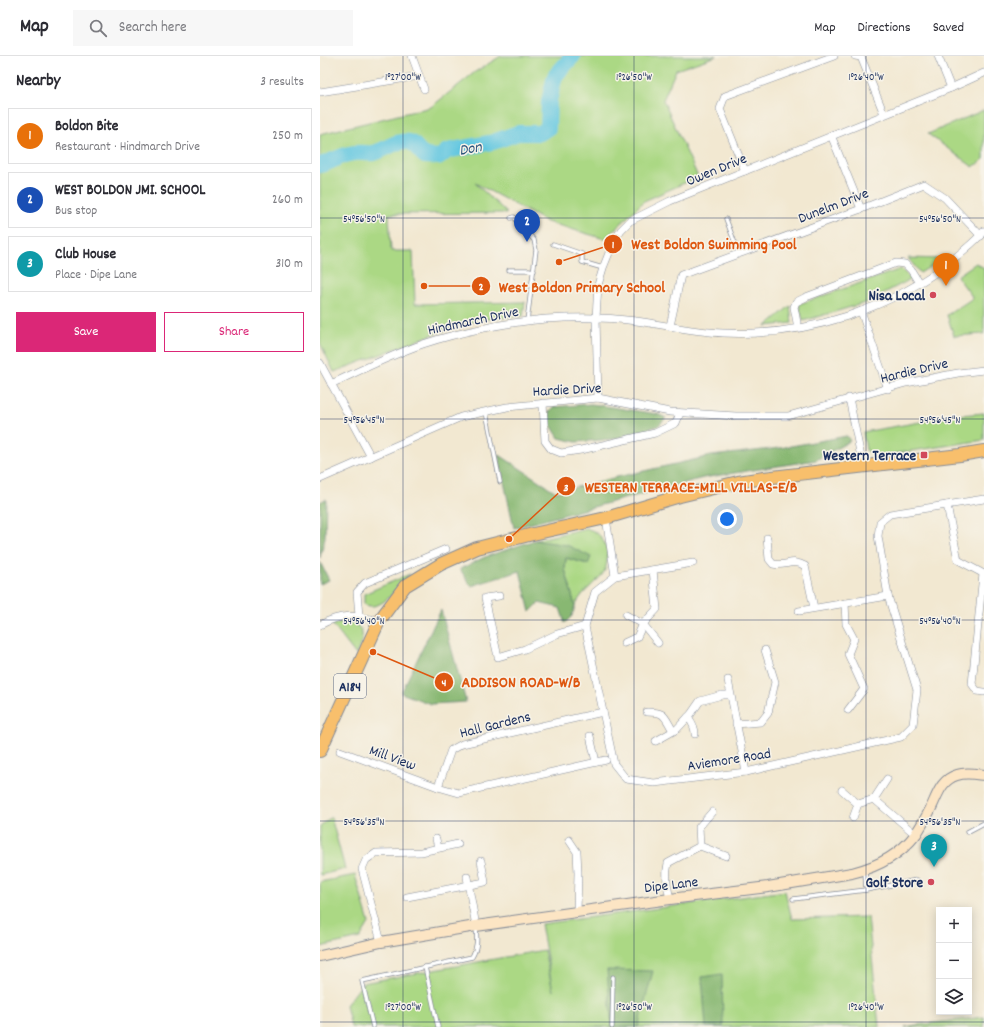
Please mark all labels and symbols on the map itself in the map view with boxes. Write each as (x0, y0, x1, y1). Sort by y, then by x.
text: 1°27'00"W (385, 71, 421, 85)
text: 1°26'50"W (616, 71, 652, 85)
text: 1°26'40"W (848, 71, 884, 85)
water label: Don (457, 136, 484, 163)
street label: Owen Drive (683, 148, 751, 193)
street label: Dunelm Drive (795, 183, 873, 230)
pin: 2 (514, 209, 540, 242)
text: 54°56'50"N (343, 213, 385, 227)
text: 54°56'50"N (919, 213, 961, 227)
callout: West Boldon Swimming Pool (603, 230, 805, 258)
text: West Boldon Swimming Pool (631, 234, 797, 257)
text: 1 (612, 237, 615, 254)
pin: 1 (933, 253, 959, 286)
callout: West Boldon Primary School (471, 272, 673, 300)
text: West Boldon Primary School (499, 277, 665, 300)
text: 2 (478, 279, 484, 296)
place label: Nisa Local (869, 286, 925, 308)
marker: Nisa Local (928, 290, 938, 300)
street label: Hindmarch Drive (426, 301, 521, 342)
street label: Hardie Drive (878, 353, 951, 390)
street label: Hardie Drive (532, 378, 603, 404)
text: 54°56'45"N (344, 414, 384, 428)
text: 54°56'45"N (920, 414, 960, 428)
place label: Western Terrace (823, 446, 916, 468)
marker: Western Terrace (919, 450, 929, 460)
callout: WESTERN TERRACE-MILL VILLAS-E/B (556, 472, 805, 500)
text: WESTERN TERRACE-MILL VILLAS-E/B (585, 477, 798, 500)
text: 3 (563, 480, 569, 497)
your location (717, 509, 737, 529)
text: 54°56'40"N (343, 615, 385, 629)
text: 54°56'40"N (919, 615, 961, 629)
callout: ADDISON ROAD-W/B (434, 668, 588, 696)
text: ADDISON ROAD-W/B (462, 672, 581, 695)
road number: A184 (334, 674, 366, 698)
text: 4 (442, 675, 447, 692)
street label: Hall Gardens (458, 707, 533, 745)
street label: Mill View (366, 740, 419, 778)
street label: Aviemore Road (686, 744, 773, 778)
text: 54°56'35"N (343, 816, 385, 830)
text: 54°56'35"N (919, 816, 961, 830)
pin: 3 (921, 834, 947, 867)
street label: Dipe Lane (643, 872, 700, 900)
place label: Golf Store (865, 873, 923, 895)
marker: Golf Store (926, 877, 936, 887)
text: 1°27'00"W (385, 1001, 421, 1015)
text: 1°26'50"W (616, 1001, 652, 1015)
text: 1°26'40"W (848, 1001, 884, 1015)

